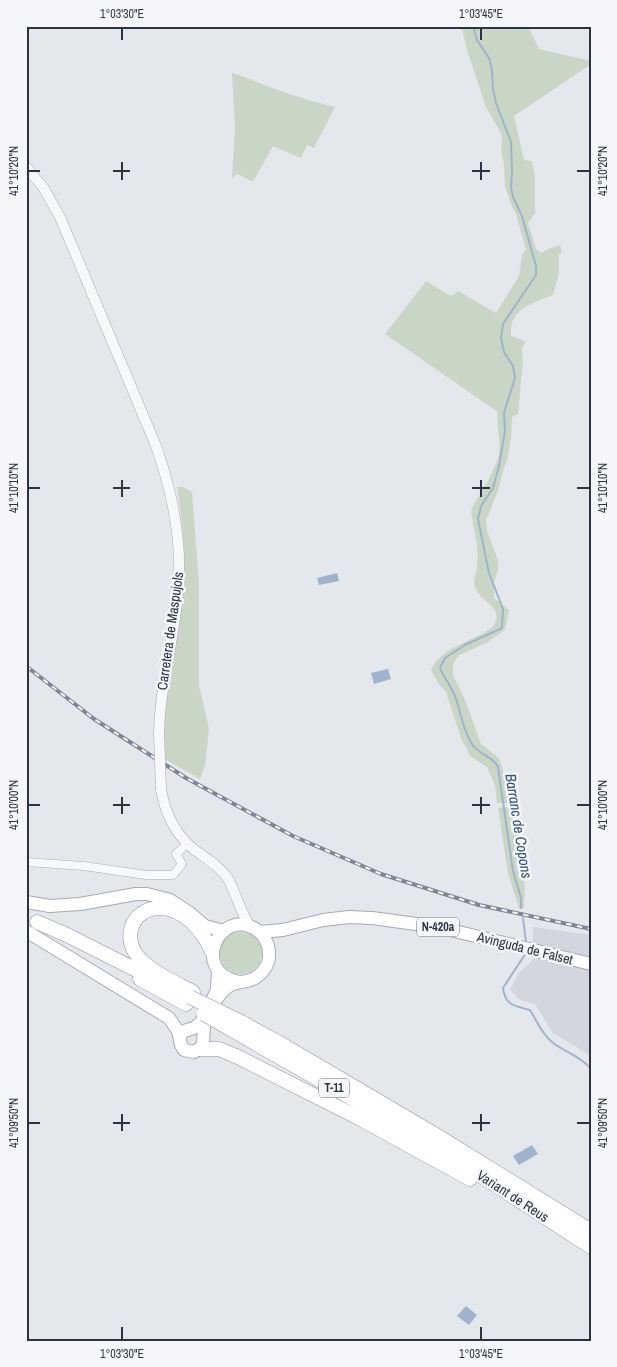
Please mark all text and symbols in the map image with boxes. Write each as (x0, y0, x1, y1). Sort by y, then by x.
text: 1°03'30"E (100, 6, 144, 22)
text: 1°03'45"E (459, 6, 503, 22)
text: 41°10'20"N (6, 146, 22, 196)
text: 41°10'20"N (595, 146, 611, 196)
text: 41°10'10"N (6, 463, 22, 513)
text: 41°10'10"N (595, 463, 611, 513)
street label: Carretera de Maspujols (153, 570, 187, 691)
water label: Barranc de Copons (500, 772, 538, 880)
text: 41°10'00"N (6, 780, 22, 830)
text: 41°10'00"N (595, 780, 611, 830)
road number: N-420a (417, 918, 459, 936)
street label: Avinguda de Falset (474, 927, 575, 969)
road number: T-11 (319, 1078, 349, 1098)
text: 41°09'50"N (6, 1098, 22, 1148)
text: 41°09'50"N (595, 1098, 611, 1148)
street label: Variant de Reus (474, 1166, 553, 1226)
text: 1°03'30"E (100, 1346, 144, 1362)
text: 1°03'45"E (459, 1346, 503, 1362)

